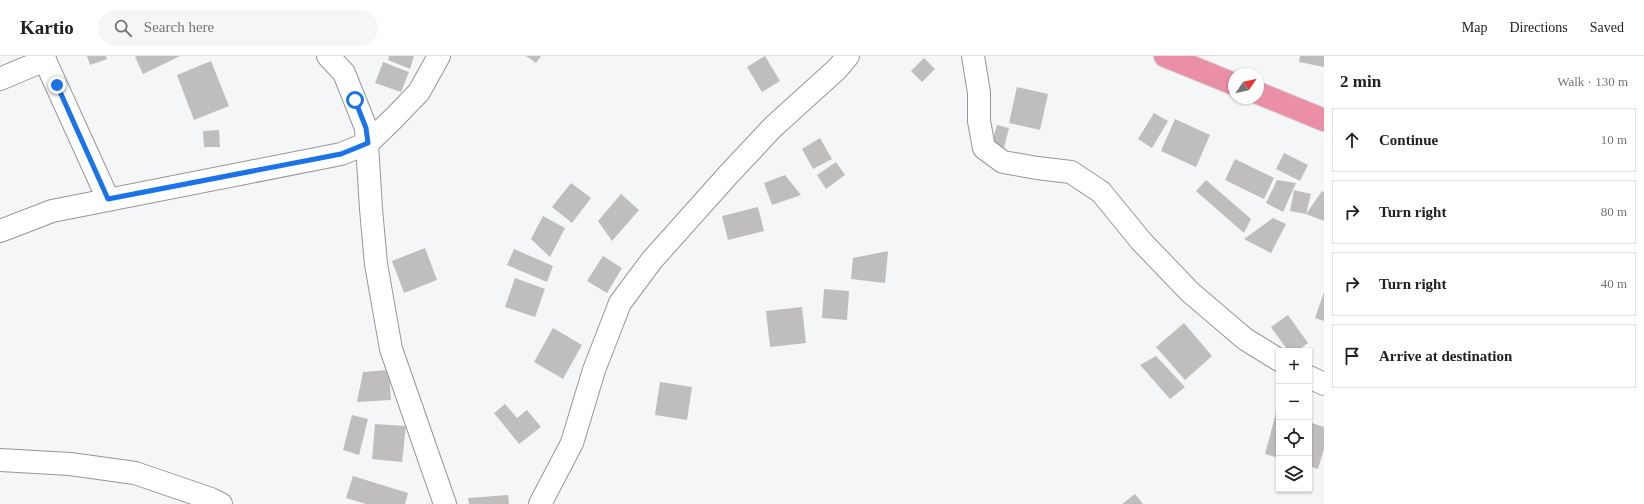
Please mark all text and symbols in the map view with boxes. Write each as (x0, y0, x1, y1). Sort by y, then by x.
search box (98, 10, 378, 46)
text: Kartio (20, 17, 74, 38)
icon: search (112, 17, 134, 39)
text: Search here (144, 19, 214, 35)
text: Map (1462, 20, 1487, 35)
text: Directions (1509, 20, 1568, 35)
text: Saved (1590, 20, 1624, 35)
north arrow (1228, 68, 1264, 104)
text: 2 min (1340, 72, 1381, 91)
text: Walk · 130 m (1557, 74, 1628, 89)
route end (48, 76, 66, 94)
route start (346, 91, 364, 109)
icon: ahead (1341, 129, 1363, 151)
text: Continue (1379, 132, 1438, 148)
text: 10 m (1601, 132, 1627, 147)
icon: right (1341, 201, 1363, 223)
text: Turn right (1379, 204, 1446, 220)
text: 80 m (1601, 204, 1627, 219)
icon: right (1341, 273, 1363, 295)
text: Turn right (1379, 276, 1446, 292)
text: 40 m (1601, 276, 1627, 291)
icon: arrive (1341, 345, 1363, 367)
map controls (1276, 348, 1312, 492)
button: + (1276, 348, 1312, 384)
text: Arrive at destination (1379, 348, 1512, 364)
button: − (1276, 384, 1312, 420)
button: locate (1276, 420, 1312, 456)
button: layers (1276, 456, 1312, 492)

